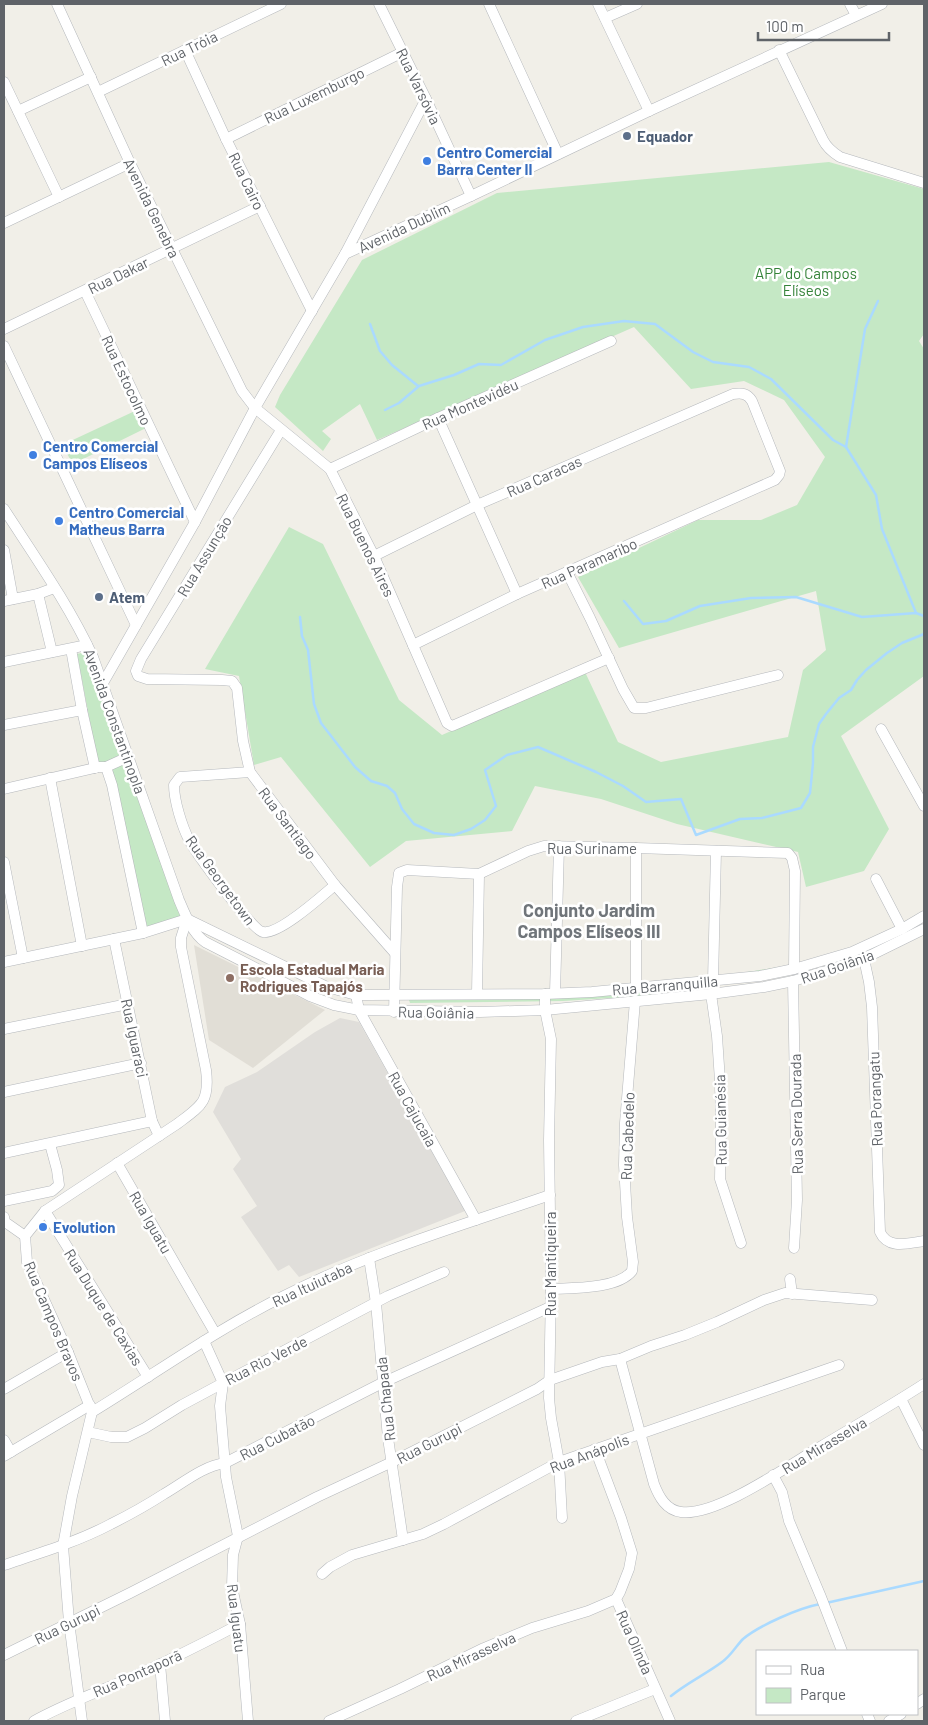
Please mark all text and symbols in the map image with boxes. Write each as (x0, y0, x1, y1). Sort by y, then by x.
scale bar (758, 10, 889, 42)
text: 100 m (766, 17, 804, 35)
street label: Rua Tróia (158, 27, 220, 69)
street label: Rua Varsóvia (393, 45, 445, 127)
street label: Rua Luxemburgo (261, 63, 367, 127)
place label: Equador (637, 127, 693, 145)
marker: Equador (621, 130, 633, 142)
place label: Centro Comercial Barra Center II (437, 143, 552, 178)
street label: Rua Cairo (225, 149, 269, 213)
street label: Avenida Genebra (120, 155, 184, 261)
marker: Centro Comercial Barra Center II (421, 155, 433, 167)
street label: Avenida Dublim (355, 198, 453, 256)
street label: Rua Dakar (85, 252, 152, 297)
park label: APP do Campos Elíseos (755, 264, 857, 299)
street label: Rua Estocolmo (98, 332, 156, 428)
street label: Rua Montevidéu (419, 375, 521, 433)
place label: Centro Comercial Campos Elíseos (43, 437, 158, 472)
marker: Centro Comercial Campos Elíseos (27, 449, 39, 461)
street label: Rua Caracas (504, 451, 584, 501)
street label: Rua Buenos Aires (333, 490, 399, 600)
place label: Centro Comercial Matheus Barra (69, 503, 184, 538)
street label: Rua Assunção (173, 512, 235, 600)
marker: Centro Comercial Matheus Barra (53, 515, 65, 527)
street label: Rua Paramaribo (538, 534, 640, 592)
place label: Atem (109, 588, 145, 606)
marker: Atem (93, 591, 105, 603)
street label: Avenida Constantinopla (80, 646, 150, 796)
street label: Rua Santiago (255, 783, 321, 863)
street label: Rua Georgetown (182, 832, 260, 928)
street label: Rua Suriname (547, 839, 637, 857)
district label: Conjunto Jardim Campos Elíseos III (517, 899, 661, 942)
street label: Rua Goiânia (798, 945, 876, 987)
place label: Escola Estadual Maria Rodrigues Tapajós (240, 960, 385, 995)
street label: Rua Barranquilla (611, 971, 719, 999)
marker: Escola Estadual Maria Rodrigues Tapajós (224, 972, 236, 984)
street label: Rua Iguaraci (118, 997, 152, 1079)
street label: Rua Goiânia (398, 1002, 474, 1022)
street label: Rua Porangatu (864, 1051, 886, 1147)
street label: Rua Serra Dourada (786, 1054, 806, 1174)
street label: Rua Cajucaia (385, 1068, 441, 1150)
street label: Rua Guianésia (710, 1074, 730, 1166)
street label: Rua Cabedelo (616, 1091, 638, 1181)
street label: Rua Iguatu (126, 1188, 176, 1256)
street label: Rua Mantiqueira (541, 1212, 559, 1316)
place label: Evolution (53, 1218, 115, 1236)
marker: Evolution (37, 1221, 49, 1233)
street label: Rua Duque de Caxias (61, 1245, 147, 1369)
street label: Rua Campos Bravos (21, 1258, 87, 1384)
street label: Rua Ituiutaba (269, 1258, 355, 1310)
street label: Rua Rio Verde (222, 1332, 310, 1388)
street label: Rua Chapada (372, 1356, 398, 1442)
street label: Rua Cubatão (236, 1410, 318, 1464)
street label: Rua Mirasselva (778, 1413, 870, 1477)
street label: Rua Gurupi (393, 1419, 465, 1467)
street label: Rua Anápolis (547, 1430, 631, 1476)
street label: Rua Iguatu (224, 1583, 250, 1653)
street label: Rua Gurupi (31, 1600, 103, 1648)
street label: Rua Olinda (613, 1607, 657, 1677)
street label: Rua Mirasselva (424, 1628, 518, 1684)
street label: Rua Pontaporã (90, 1645, 184, 1701)
legend (756, 1650, 918, 1715)
text: Rua (800, 1660, 825, 1678)
text: Parque (800, 1685, 846, 1703)

